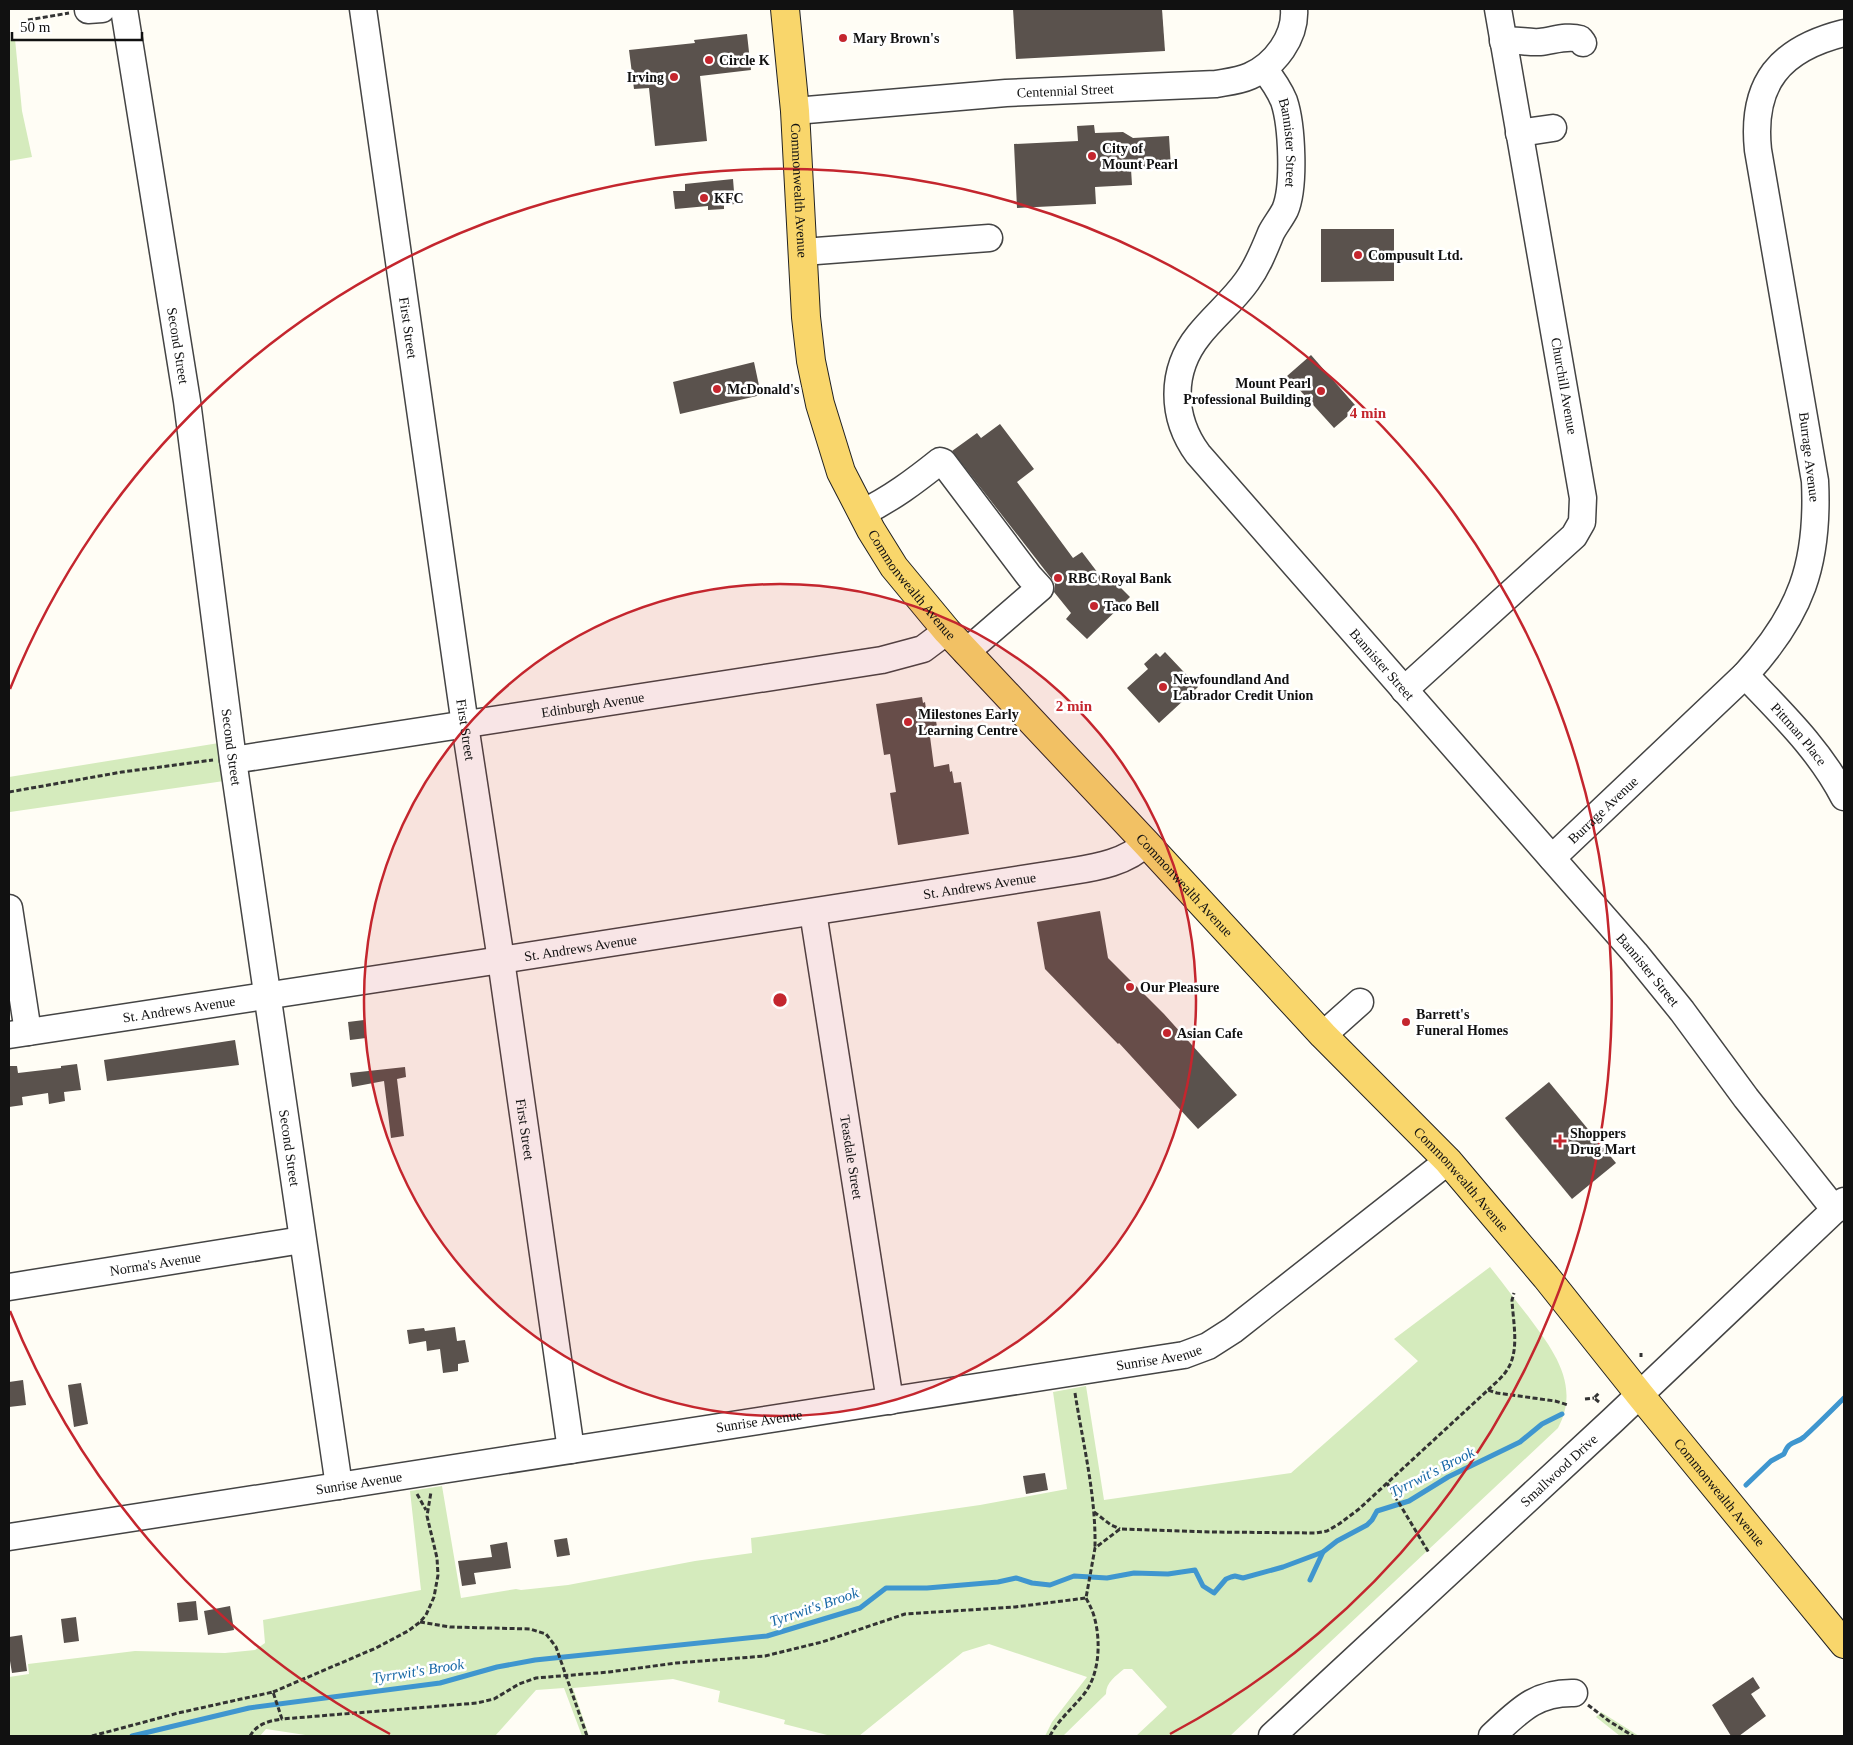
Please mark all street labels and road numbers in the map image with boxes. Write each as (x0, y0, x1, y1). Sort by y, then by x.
street label: Centennial Street (1016, 81, 1114, 100)
street label: Bannister Street (1276, 96, 1299, 188)
street label: Commonwealth Avenue (788, 123, 810, 258)
street label: First Street (397, 296, 420, 360)
street label: Second Street (165, 306, 192, 385)
street label: Churchill Avenue (1548, 336, 1580, 436)
street label: Burrage Avenue (1796, 411, 1822, 503)
street label: Commonwealth Avenue (865, 527, 959, 643)
street label: Bannister Street (1347, 625, 1417, 703)
street label: Edinburgh Avenue (540, 689, 645, 720)
street label: First Street (454, 698, 478, 762)
street label: Pittman Place (1768, 700, 1830, 768)
street label: Second Street (219, 708, 244, 787)
street label: Burrage Avenue (1565, 773, 1641, 846)
street label: Commonwealth Avenue (1134, 830, 1236, 940)
street label: St. Andrews Avenue (922, 869, 1037, 902)
street label: Bannister Street (1614, 930, 1683, 1009)
street label: St. Andrews Avenue (523, 931, 638, 964)
street label: St. Andrews Avenue (122, 993, 236, 1025)
street label: First Street (513, 1098, 537, 1161)
street label: Second Street (277, 1109, 303, 1187)
street label: Teasdale Street (838, 1114, 866, 1200)
street label: Commonwealth Avenue (1411, 1124, 1512, 1234)
street label: Norma's Avenue (108, 1249, 202, 1278)
street label: Sunrise Avenue (1115, 1341, 1204, 1373)
street label: Sunrise Avenue (715, 1407, 803, 1435)
street label: Smallwood Drive (1517, 1431, 1600, 1509)
street label: Commonwealth Avenue (1671, 1435, 1768, 1549)
street label: Sunrise Avenue (315, 1469, 403, 1497)

